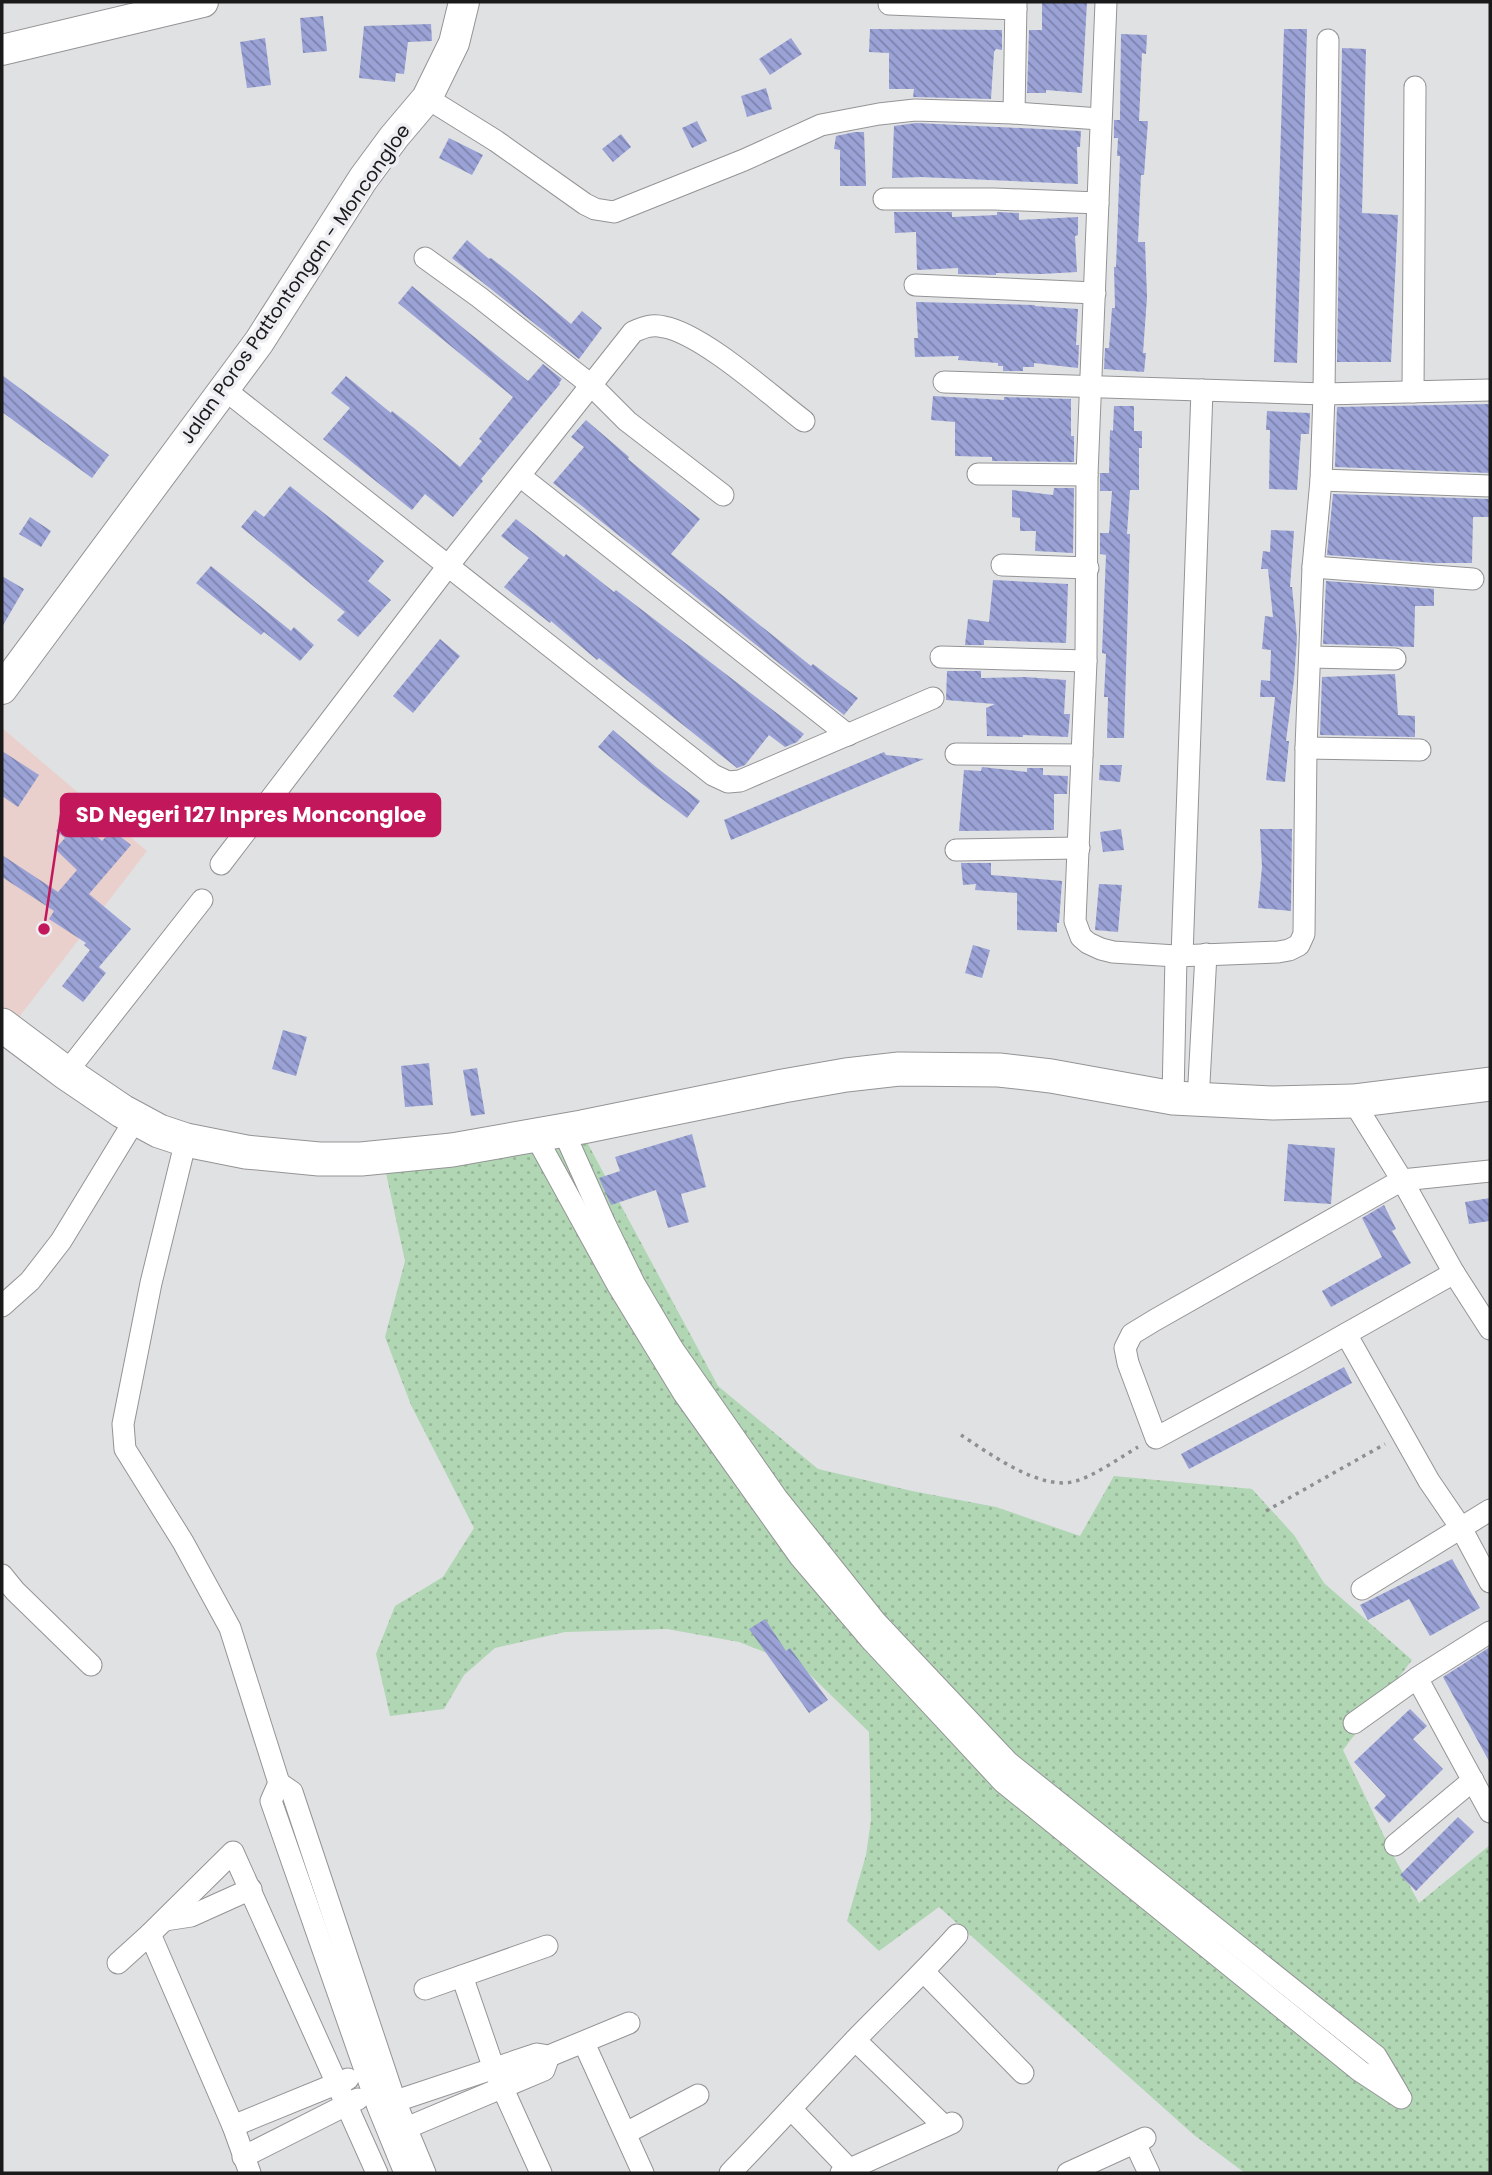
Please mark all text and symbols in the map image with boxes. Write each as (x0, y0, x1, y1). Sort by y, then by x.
street label: Jalan Poros Pattontongan - Moncongloe (174, 119, 416, 449)
callout: SD Negeri 127 Inpres Moncongloe (61, 794, 440, 836)
text: SD Negeri 127 Inpres Moncongloe (76, 800, 426, 829)

